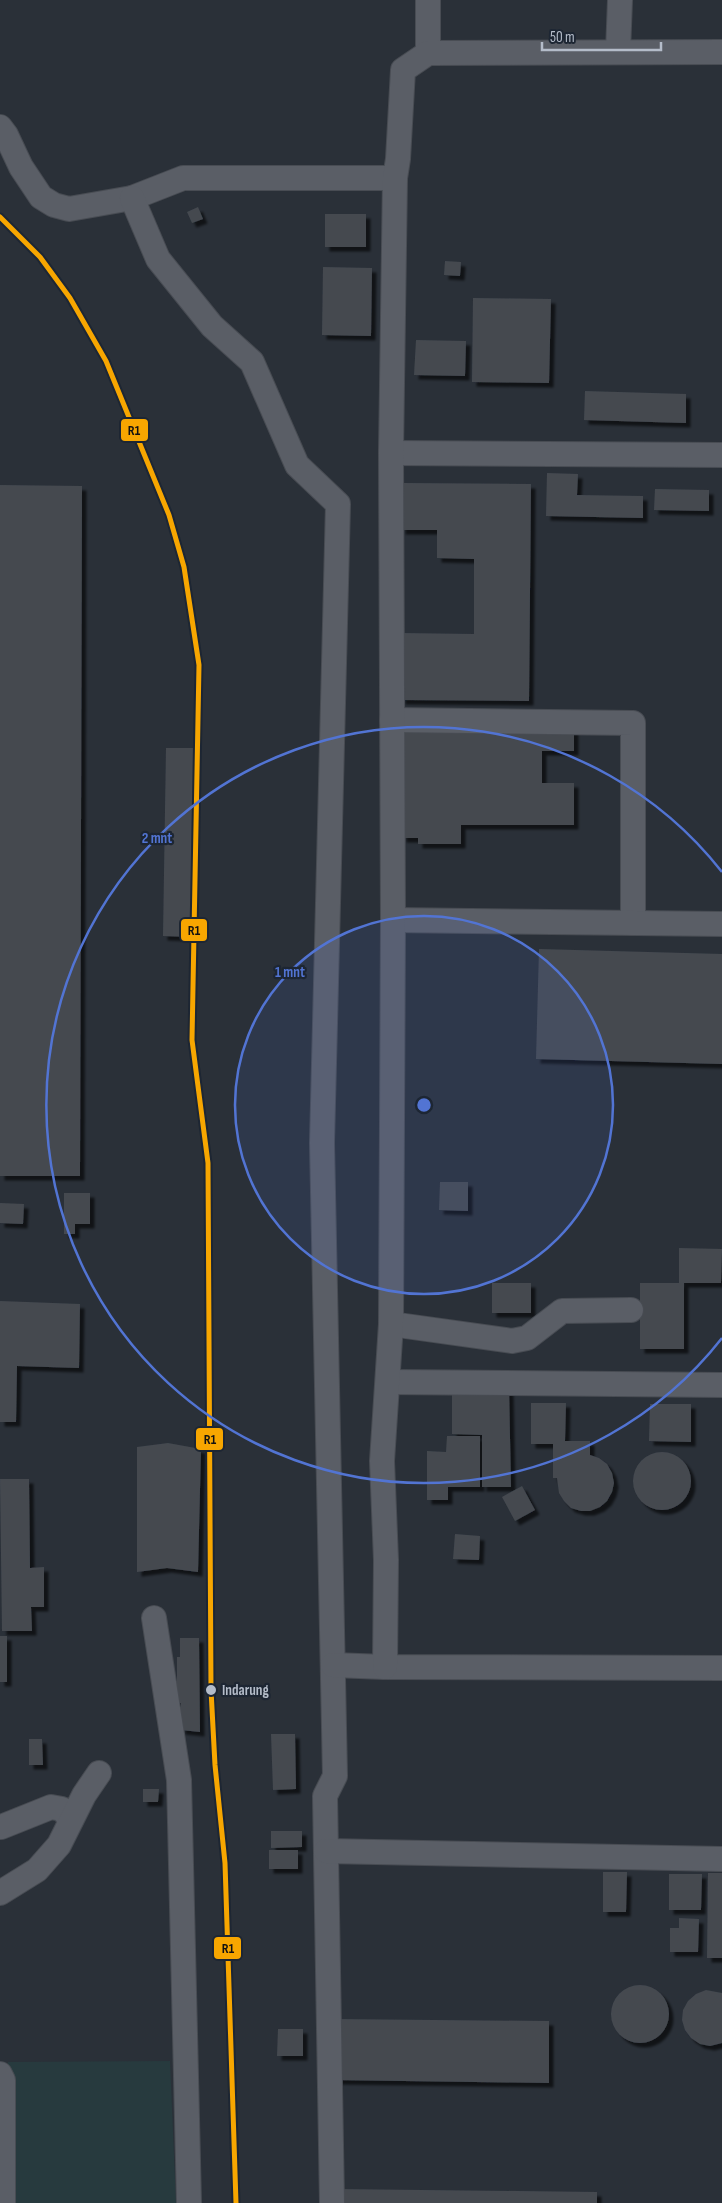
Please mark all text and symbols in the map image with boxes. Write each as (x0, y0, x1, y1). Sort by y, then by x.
scale bar (542, 20, 661, 52)
text: 50 m (550, 28, 575, 47)
line badge: R1 (120, 418, 149, 442)
text: R1 (128, 422, 141, 439)
text: 2 mnt (142, 829, 172, 848)
line badge: R1 (180, 918, 208, 942)
text: R1 (188, 922, 201, 939)
text: 1 mnt (275, 963, 305, 982)
centre of rings (415, 1096, 433, 1114)
line badge: R1 (195, 1427, 224, 1451)
text: R1 (204, 1431, 217, 1448)
place label: Indarung (222, 1681, 270, 1700)
marker: Indarung (204, 1683, 218, 1697)
line badge: R1 (213, 1936, 242, 1960)
text: R1 (222, 1940, 235, 1957)

